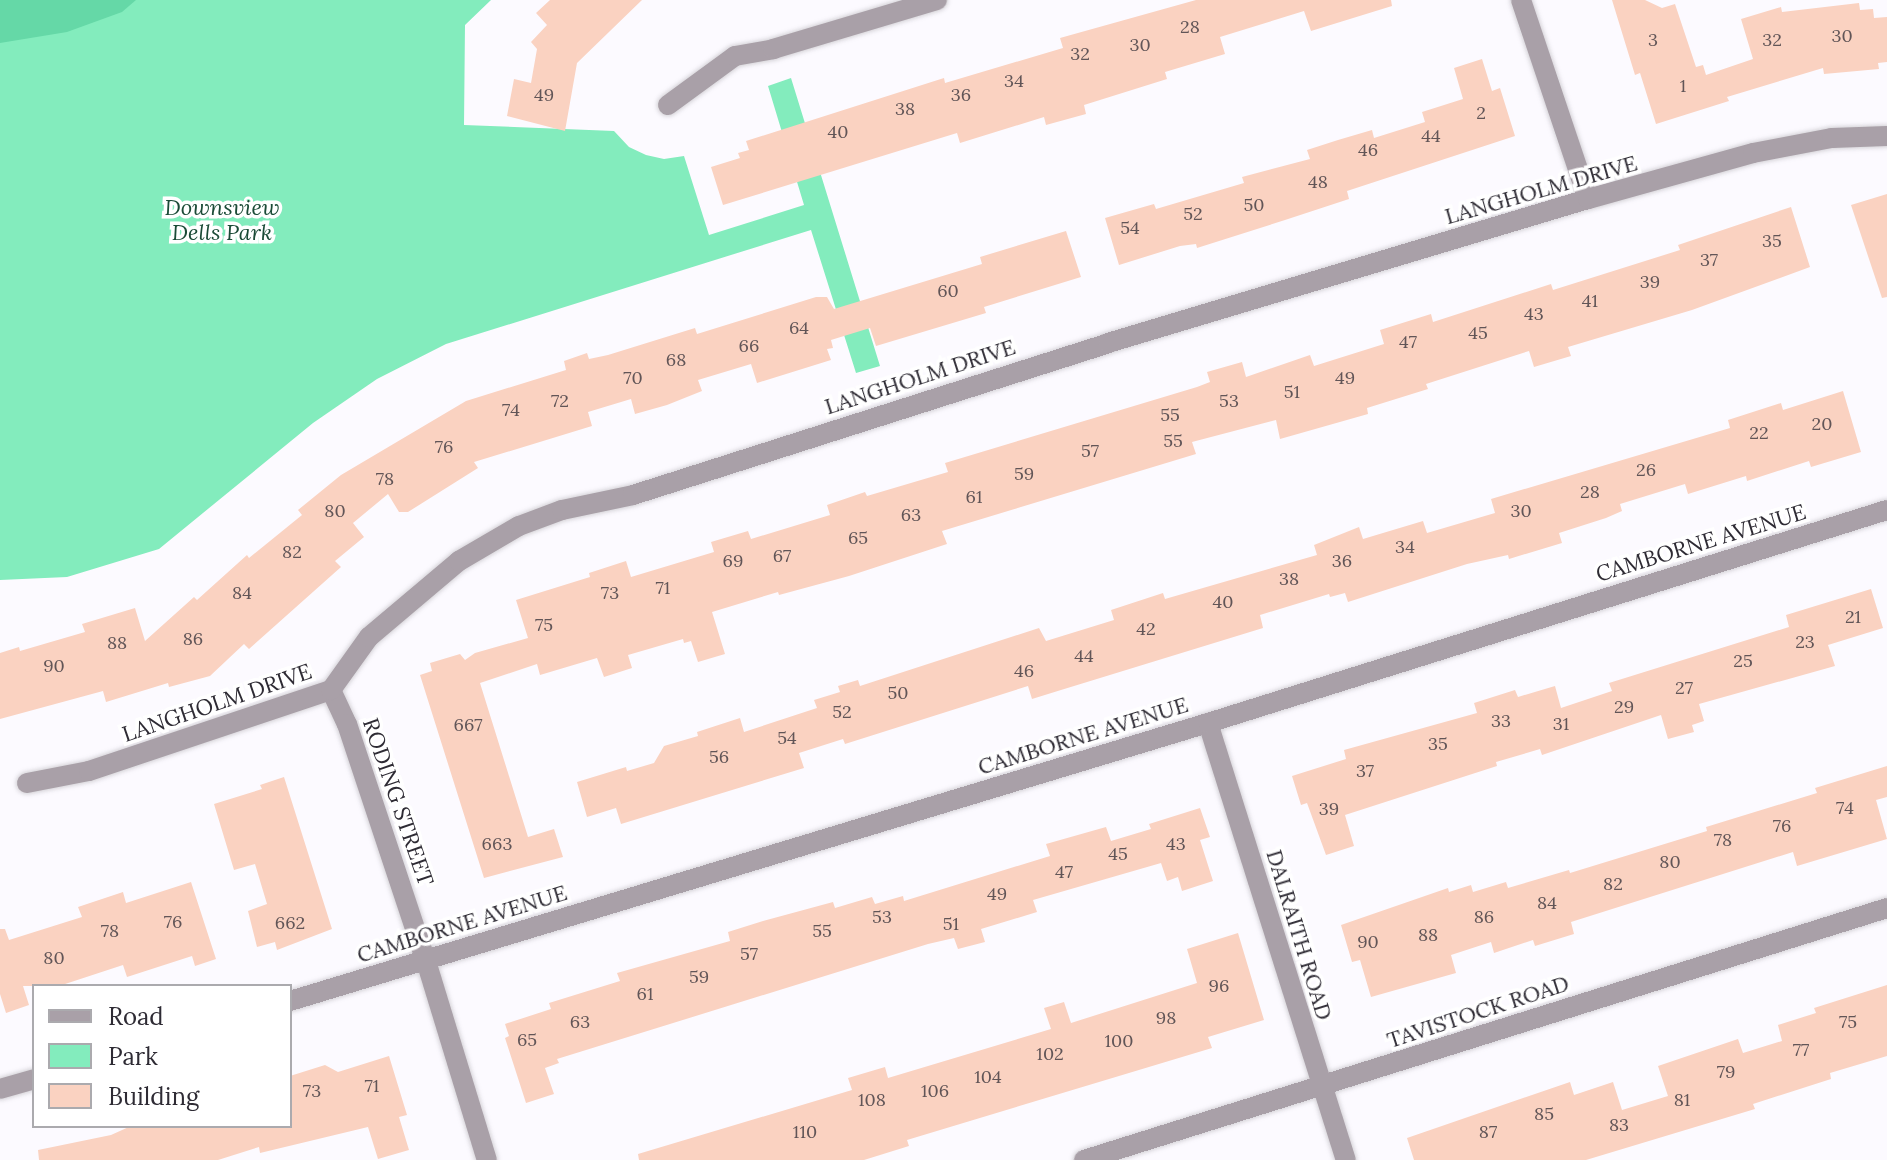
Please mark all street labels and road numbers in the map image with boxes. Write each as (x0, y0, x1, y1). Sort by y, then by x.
street label: LANGHOLM DRIVE (1442, 150, 1640, 230)
street label: LANGHOLM DRIVE (821, 334, 1019, 420)
street label: CAMBORNE AVENUE (1593, 498, 1809, 588)
street label: LANGHOLM DRIVE (119, 658, 315, 748)
street label: CAMBORNE AVENUE (975, 691, 1191, 781)
street label: RODING STREET (357, 715, 439, 889)
street label: DALRAITH ROAD (1261, 847, 1337, 1023)
street label: CAMBORNE AVENUE (354, 879, 570, 969)
street label: TAVISTOCK ROAD (1384, 970, 1572, 1054)

